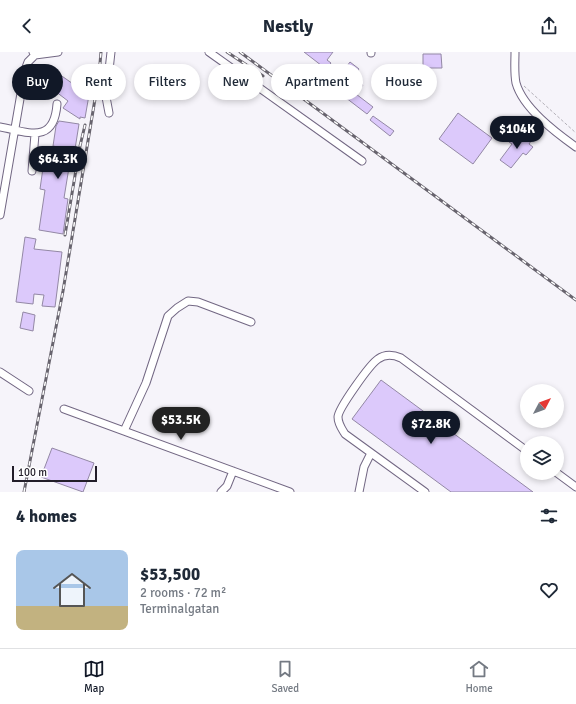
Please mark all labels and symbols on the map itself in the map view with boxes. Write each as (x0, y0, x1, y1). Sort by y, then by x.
pin: $104K (489, 116, 545, 150)
pin: $64.3K (25, 146, 91, 180)
north arrow (520, 384, 564, 428)
pin: $53.5K (148, 407, 214, 441)
pin: $72.8K (398, 411, 464, 445)
scale bar (12, 464, 97, 483)

